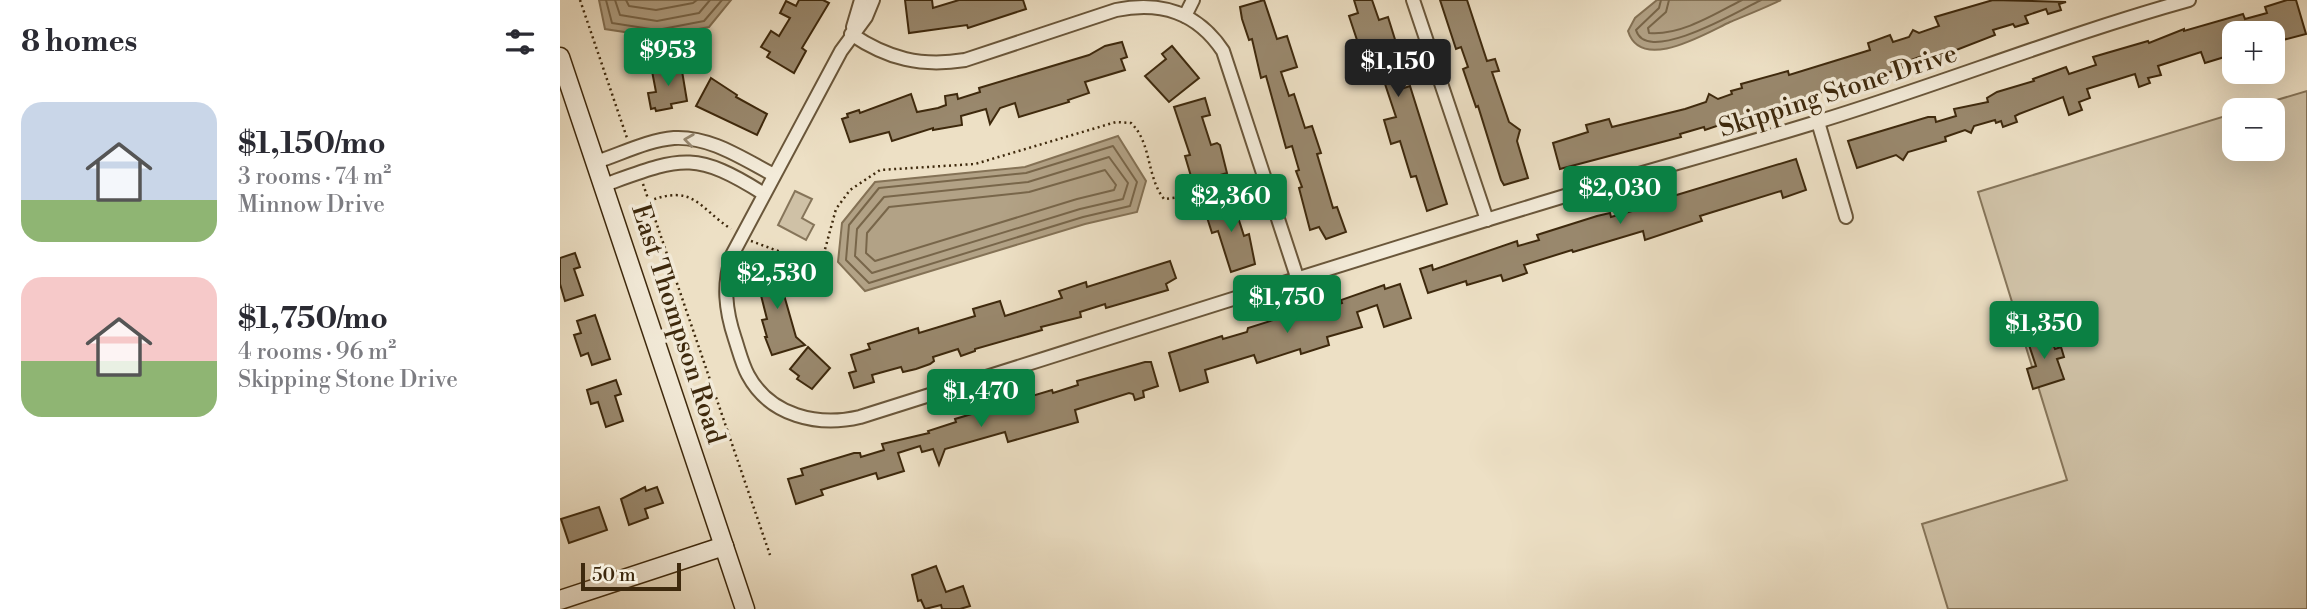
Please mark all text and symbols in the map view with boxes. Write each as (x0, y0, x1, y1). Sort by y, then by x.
map controls (2222, 21, 2285, 161)
button: + (2222, 21, 2285, 84)
text: 8 homes (21, 23, 137, 61)
icon: filters (501, 23, 539, 61)
pin: $953 (627, 28, 709, 88)
text: $953 (640, 37, 696, 65)
street label: Skipping Stone Drive (1715, 37, 1961, 145)
pin: $1,150 (1341, 40, 1455, 99)
text: $1,150 (1361, 48, 1435, 76)
button: − (2222, 98, 2285, 161)
text: $1,150/mo (238, 125, 386, 163)
icon: home (77, 130, 161, 214)
one-way arrow (683, 132, 695, 147)
text: 3 rooms · 74 m² (238, 163, 391, 191)
pin: $2,030 (1563, 166, 1677, 226)
pin: $2,360 (1174, 174, 1288, 234)
text: $2,030 (1579, 175, 1661, 203)
text: $2,360 (1191, 183, 1271, 211)
text: Minnow Drive (238, 191, 385, 219)
street label: East Thompson Road (624, 200, 732, 448)
pin: $2,530 (720, 252, 834, 311)
text: $2,530 (737, 260, 817, 288)
pin: $1,750 (1230, 276, 1344, 335)
text: $1,750 (1249, 284, 1325, 312)
text: $1,750/mo (238, 300, 388, 338)
pin: $1,350 (1987, 302, 2101, 361)
icon: home (77, 305, 161, 389)
text: $1,350 (2006, 310, 2082, 338)
text: 4 rooms · 96 m² (238, 338, 396, 366)
text: Skipping Stone Drive (238, 366, 458, 394)
pin: $1,470 (924, 370, 1038, 429)
text: $1,470 (943, 378, 1019, 406)
scale bar (581, 560, 681, 592)
text: 50 m (592, 563, 636, 587)

